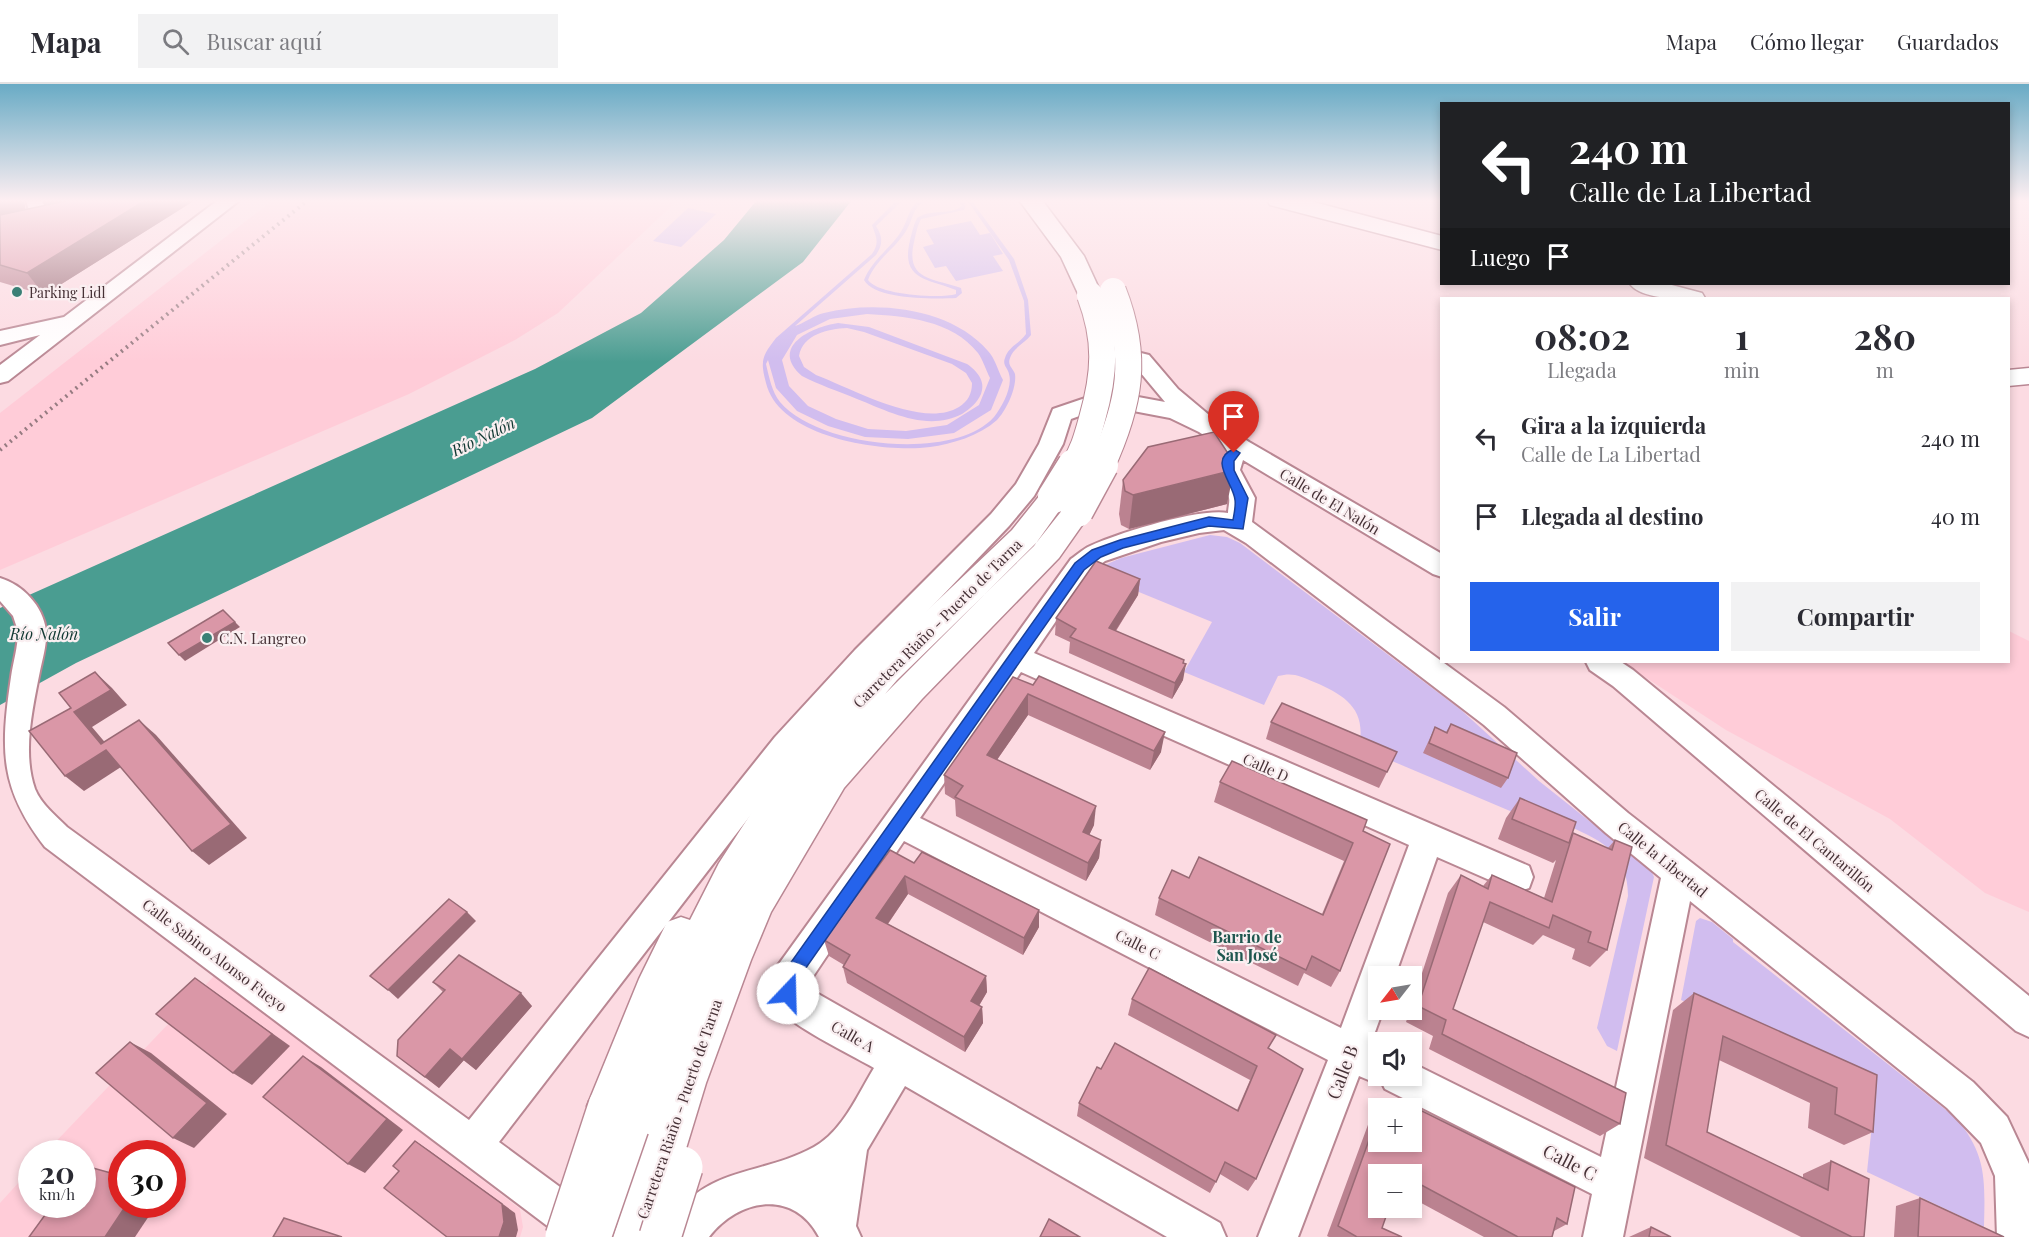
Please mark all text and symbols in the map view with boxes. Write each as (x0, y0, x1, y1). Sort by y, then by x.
search box (138, 14, 558, 68)
text: Mapa (30, 23, 102, 60)
icon: search (159, 25, 192, 58)
text: Buscar aquí (207, 26, 322, 56)
text: Mapa (1666, 27, 1717, 55)
text: Cómo llegar (1750, 27, 1864, 55)
text: Guardados (1897, 27, 1999, 55)
text: 240 m (1569, 119, 1688, 175)
icon: left (1470, 126, 1548, 204)
text: Calle de La Libertad (1569, 173, 1812, 209)
icon: arrive (1542, 240, 1575, 273)
text: Luego (1470, 242, 1530, 272)
place label: Parking Lidl (29, 283, 105, 302)
marker: Parking Lidl (10, 285, 24, 299)
text: 08:02 (1534, 311, 1630, 359)
text: 1 (1735, 311, 1749, 359)
text: 280 (1854, 311, 1916, 359)
text: Llegada (1547, 356, 1617, 383)
text: min (1724, 356, 1760, 383)
text: m (1876, 356, 1894, 383)
pin (1208, 391, 1259, 453)
icon: arrive (1217, 400, 1250, 433)
text: Gira a la izquierda (1521, 410, 1706, 440)
water label: Río Nalón (447, 412, 518, 461)
icon: left (1470, 422, 1503, 455)
text: 240 m (1920, 423, 1980, 453)
text: Calle de La Libertad (1521, 440, 1701, 467)
street label: Calle de El Nalón (1276, 463, 1384, 539)
icon: arrive (1470, 500, 1503, 533)
text: Llegada al destino (1521, 501, 1703, 531)
text: 40 m (1931, 501, 1980, 531)
street label: Carretera Riaño - Puerto de Tarna (848, 534, 1026, 712)
button: Salir (1470, 582, 1719, 651)
button: Compartir (1731, 582, 1980, 651)
water label: Río Nalón (9, 623, 78, 644)
place label: C.N. Langreo (219, 628, 306, 648)
marker: C.N. Langreo (200, 631, 214, 645)
street label: Calle D (1240, 748, 1292, 786)
street label: Calle de El Cantarillón (1751, 784, 1879, 896)
street label: Calle la Libertad (1614, 817, 1712, 902)
street label: Calle Sabino Alonso Fueyo (139, 894, 291, 1016)
street label: Calle C (1112, 924, 1164, 964)
district label: Barrio de San José (1212, 926, 1282, 965)
position arrow (756, 961, 820, 1025)
north arrow (1368, 966, 1422, 1020)
map controls (1368, 966, 1422, 1218)
street label: Carretera Riaño - Puerto de Tarna (632, 996, 726, 1222)
street label: Calle A (828, 1016, 879, 1057)
button: sound (1368, 1032, 1422, 1086)
street label: Calle B (1321, 1041, 1363, 1103)
button: + (1368, 1098, 1422, 1152)
street label: Calle C (1539, 1138, 1601, 1186)
speed limit sign: 30 (108, 1140, 186, 1218)
text: 20 (39, 1152, 75, 1192)
button: − (1368, 1164, 1422, 1218)
text: km/h (39, 1184, 75, 1204)

